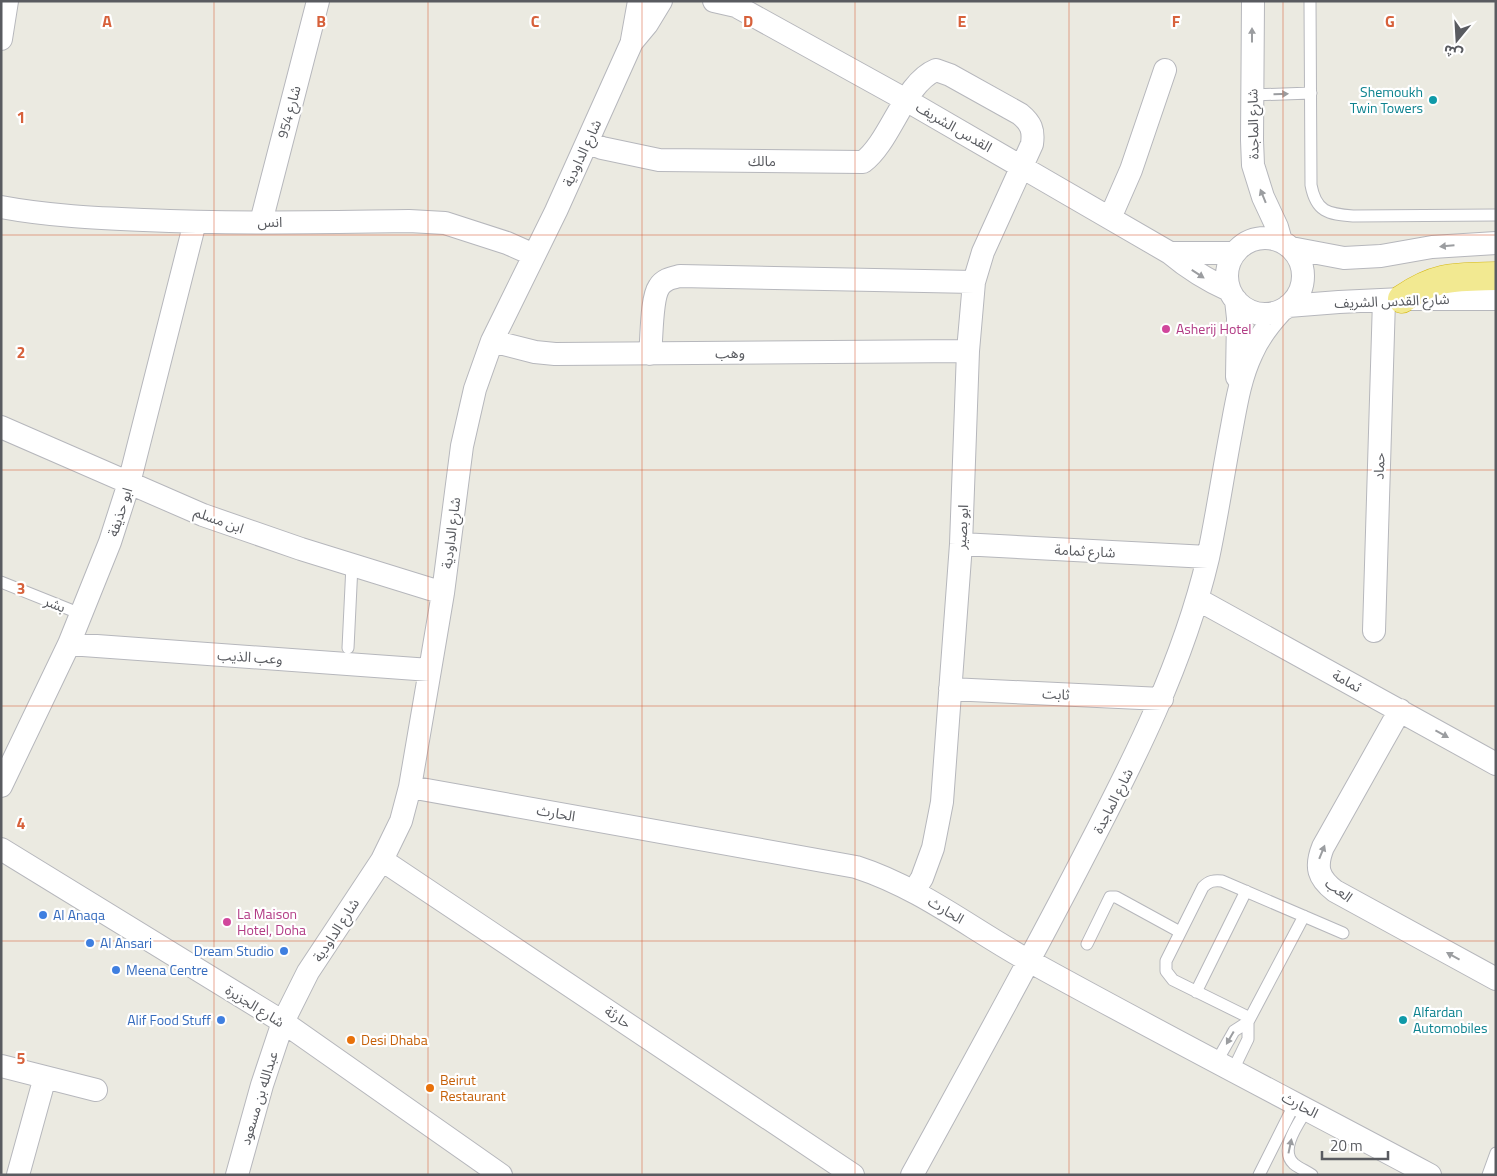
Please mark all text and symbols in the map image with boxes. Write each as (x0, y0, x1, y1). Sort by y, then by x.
text: A (102, 9, 112, 33)
text: B (316, 9, 326, 33)
text: C (531, 9, 540, 33)
text: D (743, 9, 753, 33)
text: E (958, 9, 967, 33)
text: F (1172, 9, 1181, 33)
text: G (1385, 9, 1395, 33)
north arrow (1432, 15, 1482, 65)
one-way arrow (1248, 27, 1256, 43)
text: ش (1440, 40, 1465, 66)
place label: Shemoukh Twin Towers (1350, 81, 1423, 118)
street label: شارع 954 (271, 83, 307, 141)
street label: شارع الماجدة (1241, 88, 1265, 160)
one-way arrow (1274, 90, 1290, 98)
marker: Shemoukh Twin Towers (1427, 94, 1439, 106)
street label: القدس الشريف (912, 96, 996, 157)
text: 1 (17, 105, 25, 129)
street label: شارع الداودية (557, 116, 607, 190)
street label: مالك (748, 150, 776, 171)
one-way arrow (1259, 188, 1267, 203)
street label: انس (258, 211, 282, 232)
one-way arrow (1439, 242, 1455, 250)
one-way arrow (1191, 269, 1205, 279)
street label: شارع القدس الشريف (1334, 288, 1450, 314)
place label: Asherij Hotel (1176, 318, 1251, 339)
marker: Asherij Hotel (1160, 323, 1172, 335)
text: 2 (17, 340, 25, 364)
street label: وهب (715, 342, 745, 363)
street label: حماد (1368, 452, 1389, 480)
street label: ابو حذيفة (102, 485, 137, 539)
street label: شارع الداودية (436, 496, 466, 570)
street label: ابن مسلم (191, 501, 247, 539)
street label: ابو بصير (950, 504, 973, 551)
street label: شارع ثمامة (1054, 538, 1116, 564)
text: 3 (17, 576, 25, 600)
street label: بشر (40, 589, 69, 617)
street label: وعب الذيب (217, 644, 283, 669)
street label: ثمامة (1329, 664, 1366, 697)
street label: ثابت (1042, 682, 1070, 705)
one-way arrow (1435, 730, 1449, 738)
street label: شارع الماجدة (1087, 764, 1139, 838)
street label: الحارث (535, 799, 577, 826)
text: 4 (17, 811, 26, 835)
one-way arrow (1318, 845, 1326, 860)
street label: العب (1321, 872, 1357, 907)
street label: الحارث (924, 891, 968, 929)
street label: شارع الداودية (307, 894, 365, 966)
place label: La Maison Hotel, Doha (237, 903, 306, 940)
place label: Al Anaqa (53, 904, 105, 925)
marker: Al Anaqa (37, 909, 49, 921)
marker: La Maison Hotel, Doha (221, 916, 233, 928)
place label: Al Ansari (100, 932, 152, 953)
marker: Al Ansari (84, 937, 96, 949)
place label: Dream Studio (194, 940, 274, 961)
marker: Dream Studio (278, 945, 290, 957)
one-way arrow (1446, 951, 1460, 960)
place label: Meena Centre (126, 959, 208, 980)
marker: Meena Centre (110, 964, 122, 976)
street label: شارع الجزيرة (221, 979, 289, 1033)
street label: حارثة (601, 1000, 636, 1033)
place label: Alfardan Automobiles (1413, 1001, 1487, 1038)
place label: Alif Food Stuff (127, 1009, 211, 1030)
marker: Alif Food Stuff (215, 1014, 227, 1026)
marker: Alfardan Automobiles (1397, 1014, 1409, 1026)
place label: Desi Dhaba (361, 1029, 428, 1050)
one-way arrow (1225, 1032, 1234, 1045)
marker: Desi Dhaba (345, 1034, 357, 1046)
text: 5 (17, 1046, 26, 1070)
street label: عبدالله بن مسعود (234, 1048, 283, 1147)
place label: Beirut Restaurant (440, 1069, 506, 1106)
marker: Beirut Restaurant (424, 1082, 436, 1094)
street label: الحارث (1278, 1086, 1322, 1123)
scale bar (1322, 1128, 1388, 1160)
text: 20 m (1330, 1134, 1363, 1157)
one-way arrow (1287, 1137, 1295, 1153)

